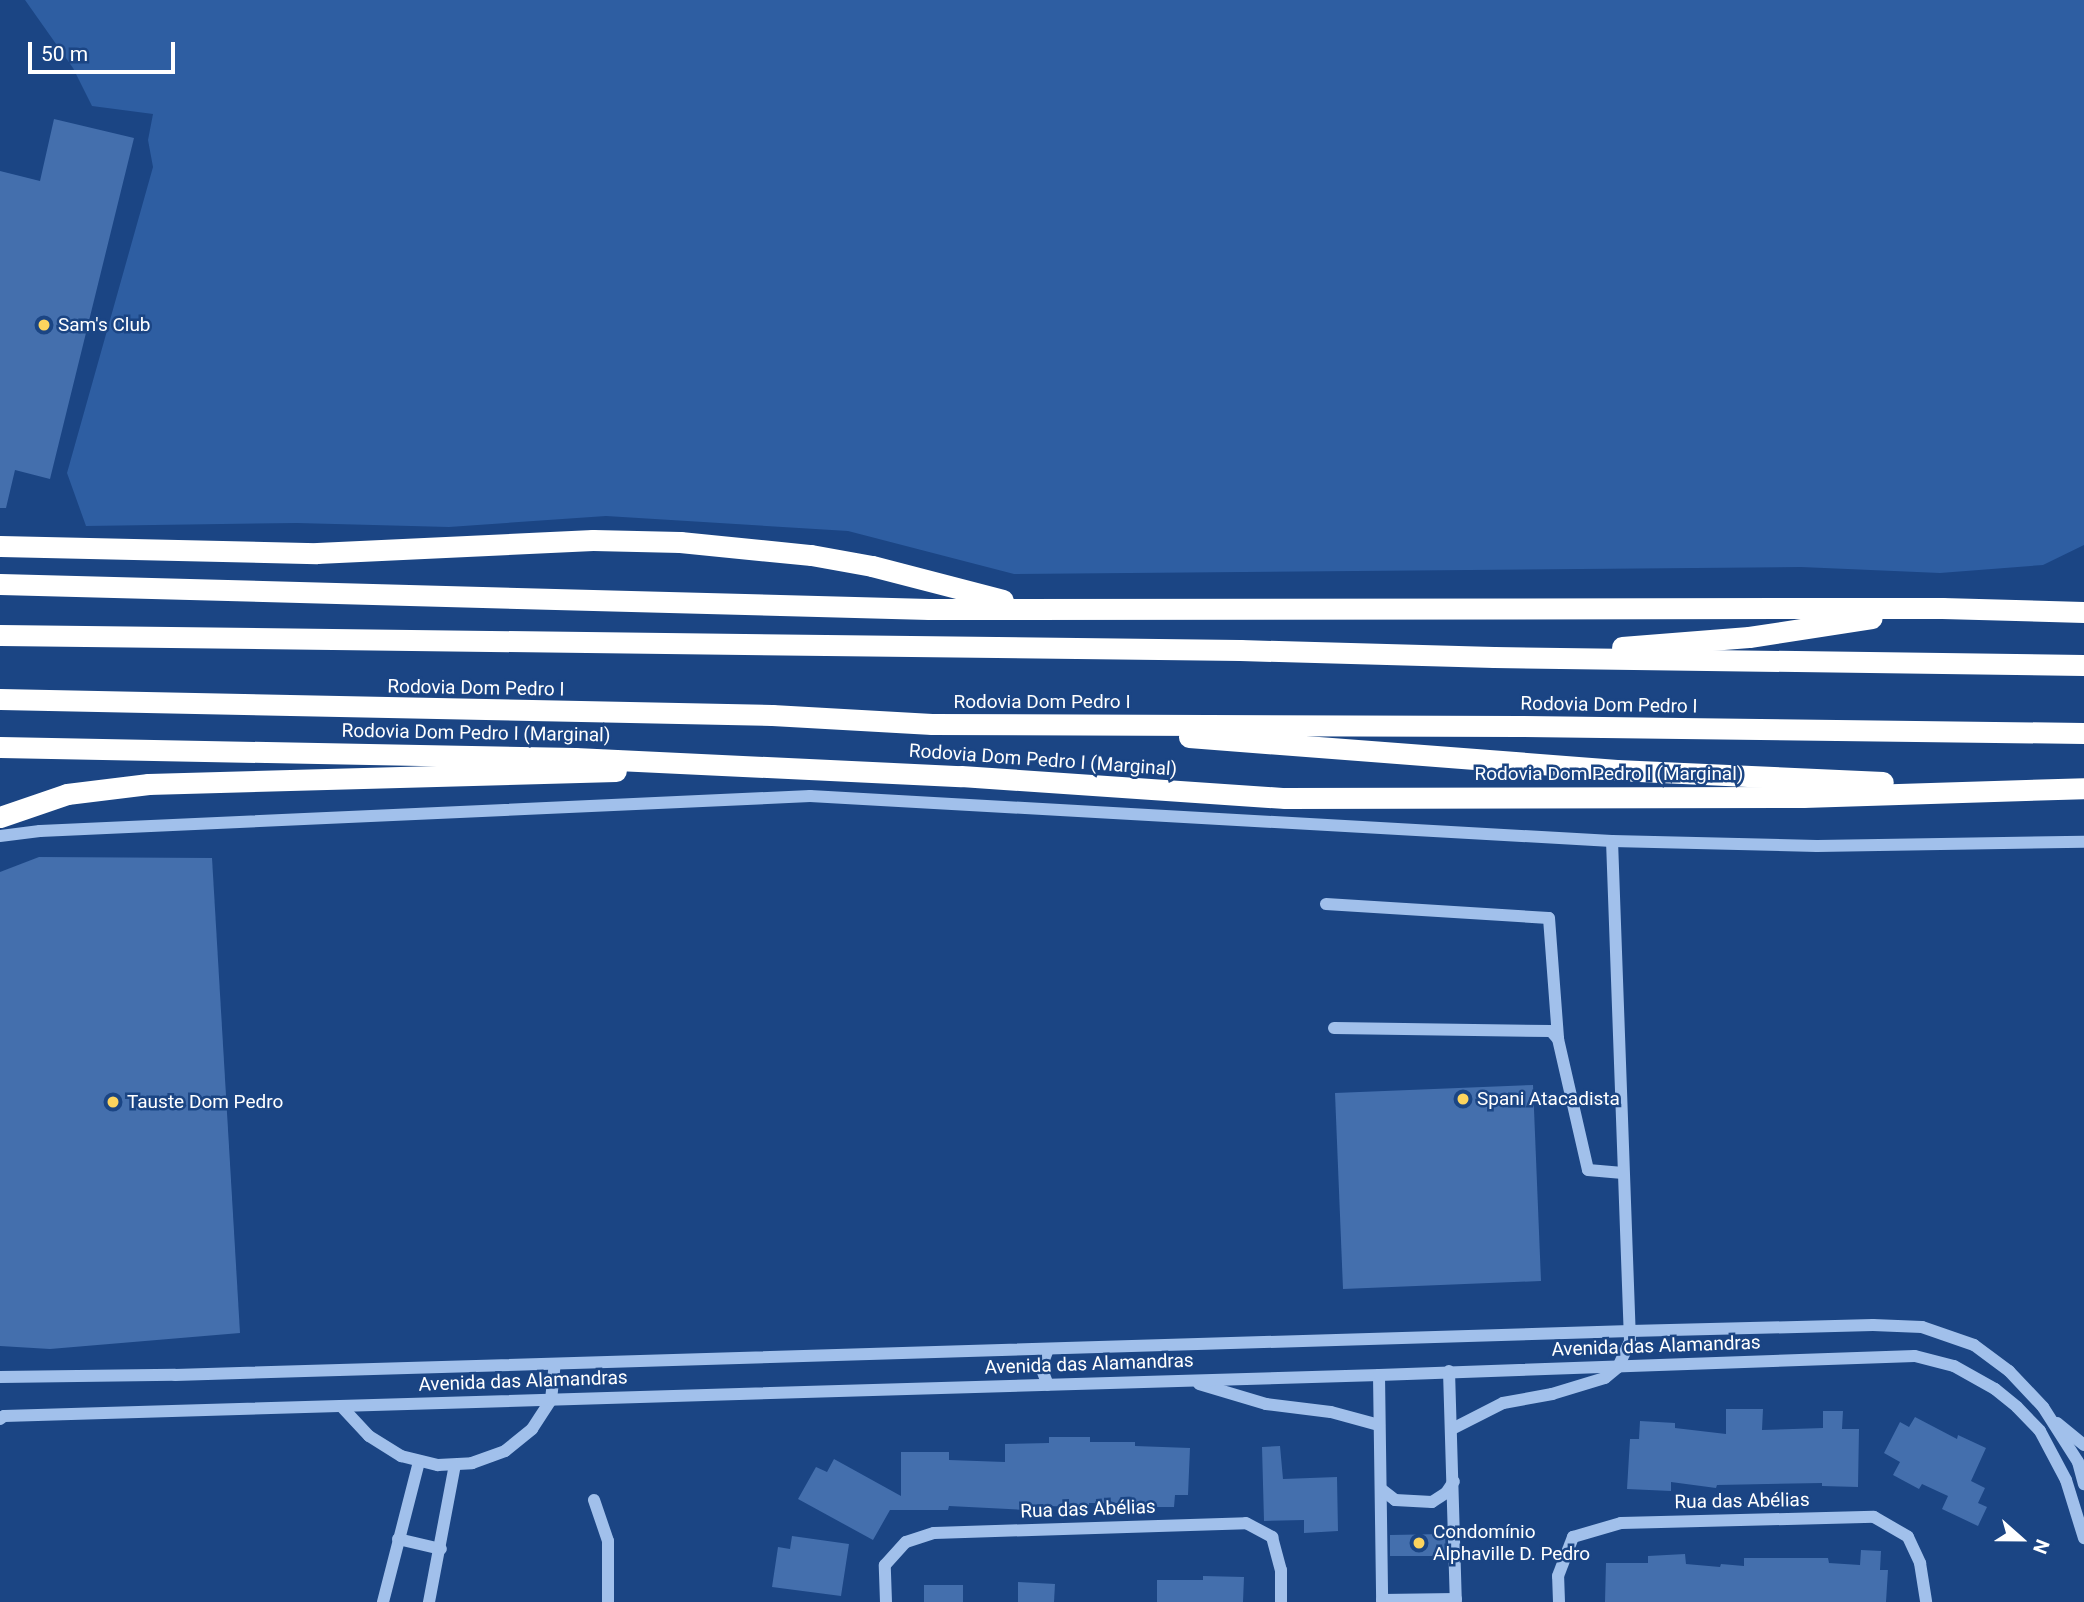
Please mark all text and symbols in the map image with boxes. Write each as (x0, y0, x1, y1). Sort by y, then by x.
scale bar (32, 28, 178, 72)
text: 50 m (41, 42, 88, 66)
place label: Sam's Club (58, 314, 151, 336)
marker: Sam's Club (36, 317, 52, 333)
street label: Rodovia Dom Pedro I (387, 675, 565, 701)
street label: Rodovia Dom Pedro I (953, 691, 1131, 713)
street label: Rodovia Dom Pedro I (1520, 692, 1698, 718)
street label: Rodovia Dom Pedro I (Marginal) (341, 719, 611, 747)
street label: Rodovia Dom Pedro I (Marginal) (908, 739, 1178, 781)
street label: Rodovia Dom Pedro I (Marginal) (1475, 763, 1743, 785)
place label: Spani Atacadista (1477, 1088, 1620, 1110)
place label: Tauste Dom Pedro (127, 1091, 283, 1113)
marker: Spani Atacadista (1455, 1091, 1471, 1107)
marker: Tauste Dom Pedro (105, 1094, 121, 1110)
street label: Avenida das Alamandras (1551, 1331, 1761, 1361)
street label: Avenida das Alamandras (984, 1349, 1194, 1379)
street label: Avenida das Alamandras (418, 1366, 628, 1396)
street label: Rua das Abélias (1674, 1488, 1810, 1514)
street label: Rua das Abélias (1020, 1495, 1156, 1523)
north arrow (1986, 1504, 2056, 1574)
place label: Condomínio Alphaville D. Pedro (1433, 1521, 1590, 1565)
marker: Condomínio Alphaville D. Pedro (1411, 1535, 1427, 1551)
text: N (2028, 1536, 2054, 1557)

